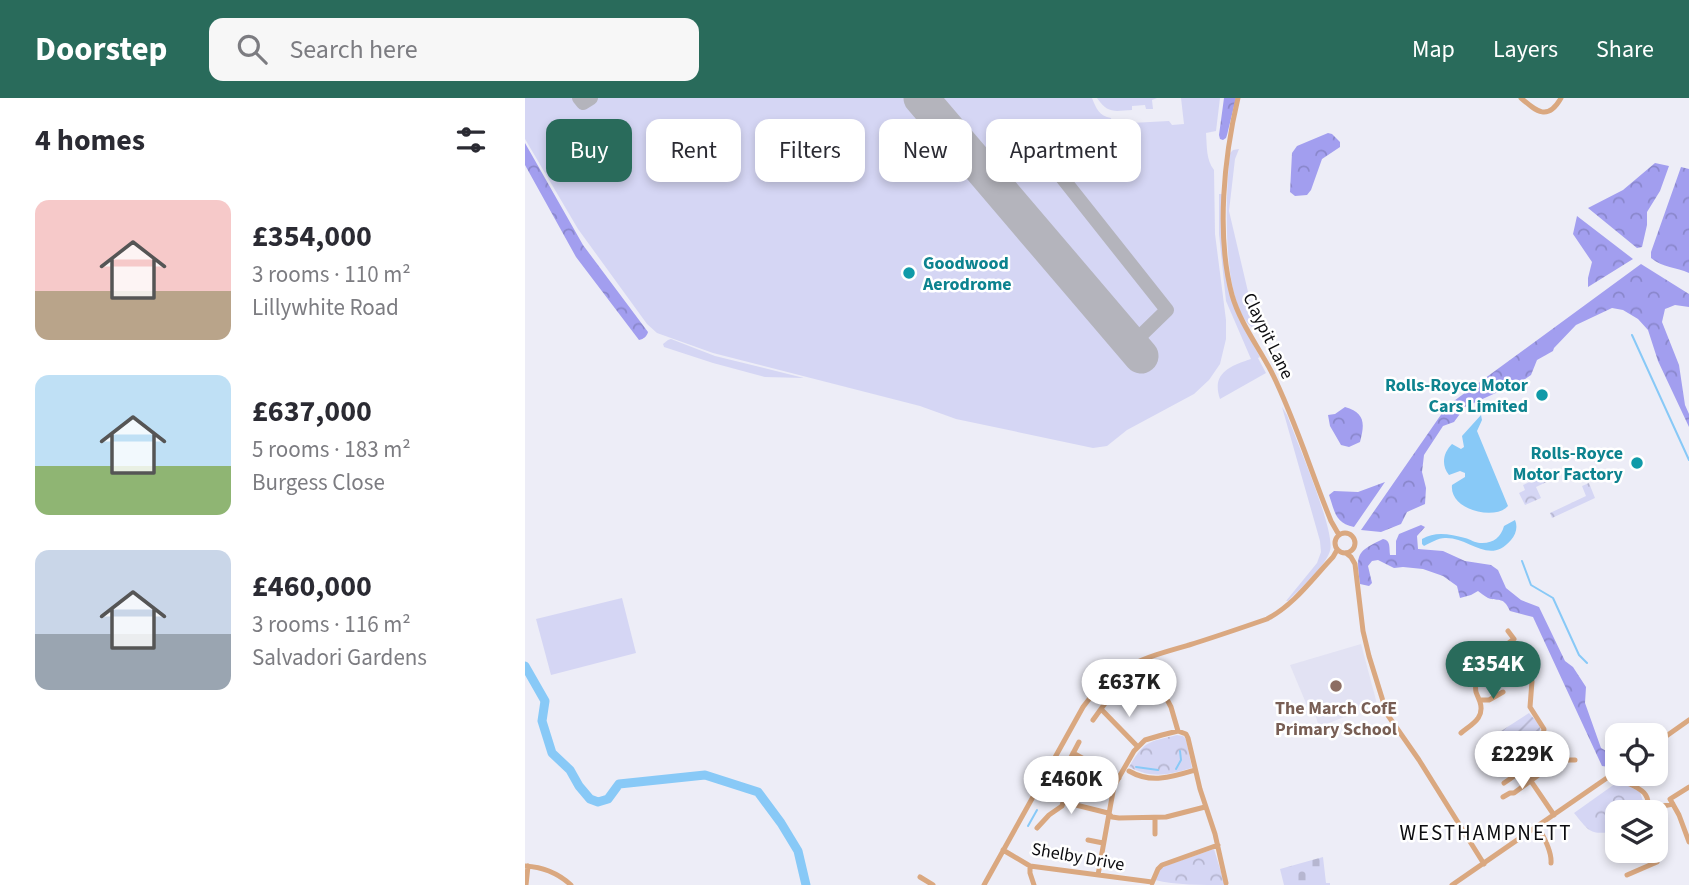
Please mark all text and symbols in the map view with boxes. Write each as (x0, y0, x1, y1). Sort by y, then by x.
search box (209, 18, 699, 81)
text: Doorstep (35, 26, 167, 73)
icon: search (233, 30, 271, 68)
text: Search here (289, 31, 418, 68)
text: Map (1412, 32, 1455, 67)
text: Layers (1493, 32, 1558, 67)
text: Share (1596, 32, 1654, 67)
text: 4 homes (35, 119, 145, 162)
chip: Buy (546, 119, 632, 182)
chip: Rent (646, 119, 741, 182)
chip: Filters (755, 119, 865, 182)
chip: New (879, 119, 972, 182)
chip: Apartment (986, 119, 1141, 182)
icon: filters (452, 121, 490, 159)
text: £354,000 (252, 215, 372, 258)
icon: home (91, 228, 175, 312)
place label: Goodwood Aerodrome (922, 251, 1012, 297)
text: 3 rooms · 110 m² (252, 258, 411, 291)
marker: Goodwood Aerodrome (901, 265, 917, 281)
street label: Claypit Lane (1236, 289, 1300, 383)
text: Lillywhite Road (252, 291, 399, 324)
place label: Rolls-Royce Motor Cars Limited (1385, 373, 1529, 419)
marker: Rolls-Royce Motor Cars Limited (1534, 387, 1550, 403)
text: £637,000 (252, 390, 372, 433)
icon: home (91, 403, 175, 487)
text: 5 rooms · 183 m² (252, 433, 411, 466)
place label: Rolls-Royce Motor Factory (1513, 441, 1624, 487)
marker: Rolls-Royce Motor Factory (1629, 455, 1645, 471)
text: Burgess Close (252, 466, 385, 499)
text: £460,000 (252, 565, 372, 608)
icon: home (91, 578, 175, 662)
text: 3 rooms · 116 m² (252, 608, 411, 641)
text: Salvadori Gardens (252, 641, 427, 674)
pin: £354K (1444, 642, 1542, 701)
text: £354K (1462, 647, 1524, 680)
pin: £637K (1080, 660, 1178, 719)
text: £637K (1098, 665, 1160, 698)
marker: The March CofE Primary School (1328, 678, 1344, 694)
place label: The March CofE Primary School (1275, 696, 1397, 742)
map controls (1605, 723, 1668, 863)
button: locate (1605, 723, 1668, 786)
pin: £229K (1473, 732, 1571, 791)
text: £229K (1491, 737, 1553, 770)
pin: £460K (1022, 756, 1120, 816)
text: £460K (1040, 762, 1102, 795)
button: layers (1605, 800, 1668, 863)
district label: WESTHAMPNETT (1399, 818, 1573, 848)
street label: Shelby Drive (1030, 837, 1126, 877)

